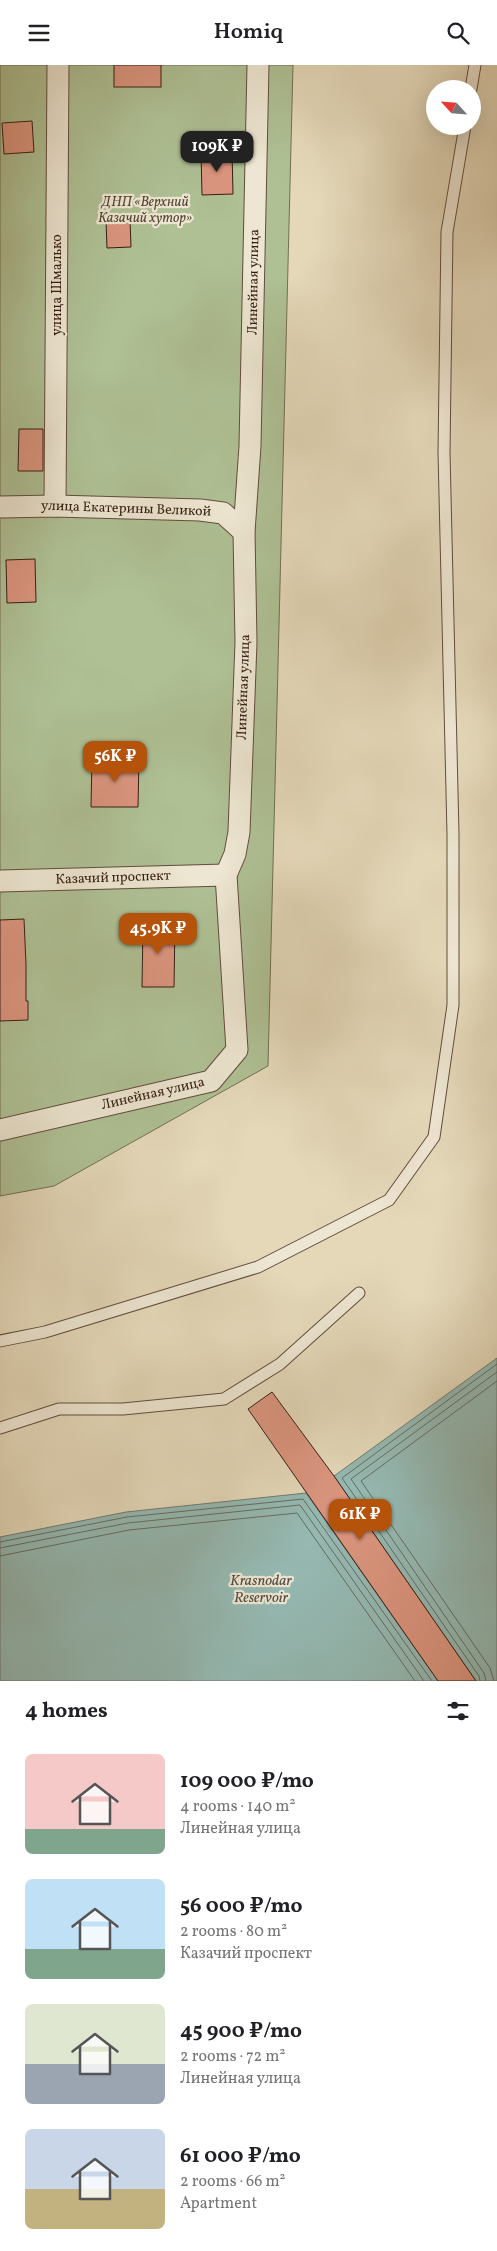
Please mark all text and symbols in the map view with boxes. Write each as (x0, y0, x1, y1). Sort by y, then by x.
text: Homiq (214, 17, 283, 48)
icon: menu (25, 19, 53, 47)
icon: search (444, 19, 472, 47)
north arrow (426, 80, 481, 135)
map controls (426, 80, 481, 135)
pin: 109K ₽ (176, 131, 258, 173)
text: 109K ₽ (192, 136, 242, 158)
park label: ДНП «Верхний Казачий хутор» (98, 193, 192, 228)
street label: Линейная улица (244, 229, 264, 335)
street label: улица Шмалько (48, 234, 67, 336)
street label: улица Екатерины Великой (41, 497, 212, 521)
street label: Линейная улица (233, 634, 255, 740)
pin: 56K ₽ (80, 741, 150, 783)
text: 56K ₽ (94, 746, 136, 768)
street label: Казачий проспект (55, 866, 171, 890)
pin: 45.9K ₽ (112, 913, 204, 955)
text: 45.9K ₽ (130, 918, 186, 940)
street label: Линейная улица (99, 1073, 207, 1115)
pin: 61K ₽ (325, 1499, 395, 1541)
text: 61K ₽ (340, 1504, 380, 1526)
water label: Krasnodar Reservoir (230, 1571, 292, 1609)
text: 4 homes (25, 1697, 108, 1726)
icon: filters (444, 1697, 472, 1725)
text: 109 000 ₽/mo (180, 1767, 314, 1796)
icon: home (65, 1774, 125, 1834)
text: 4 rooms · 140 m² (180, 1796, 295, 1818)
text: Линейная улица (180, 1818, 301, 1840)
text: 56 000 ₽/mo (180, 1892, 302, 1921)
icon: home (65, 1899, 125, 1959)
text: 2 rooms · 80 m² (180, 1921, 287, 1943)
text: Казачий проспект (180, 1943, 312, 1965)
text: 45 900 ₽/mo (180, 2017, 302, 2046)
icon: home (65, 2024, 125, 2084)
text: 2 rooms · 72 m² (180, 2046, 285, 2068)
text: Линейная улица (180, 2068, 301, 2090)
text: 61 000 ₽/mo (180, 2142, 301, 2171)
icon: home (65, 2149, 125, 2209)
text: 2 rooms · 66 m² (180, 2171, 286, 2193)
text: Apartment (180, 2193, 257, 2215)

